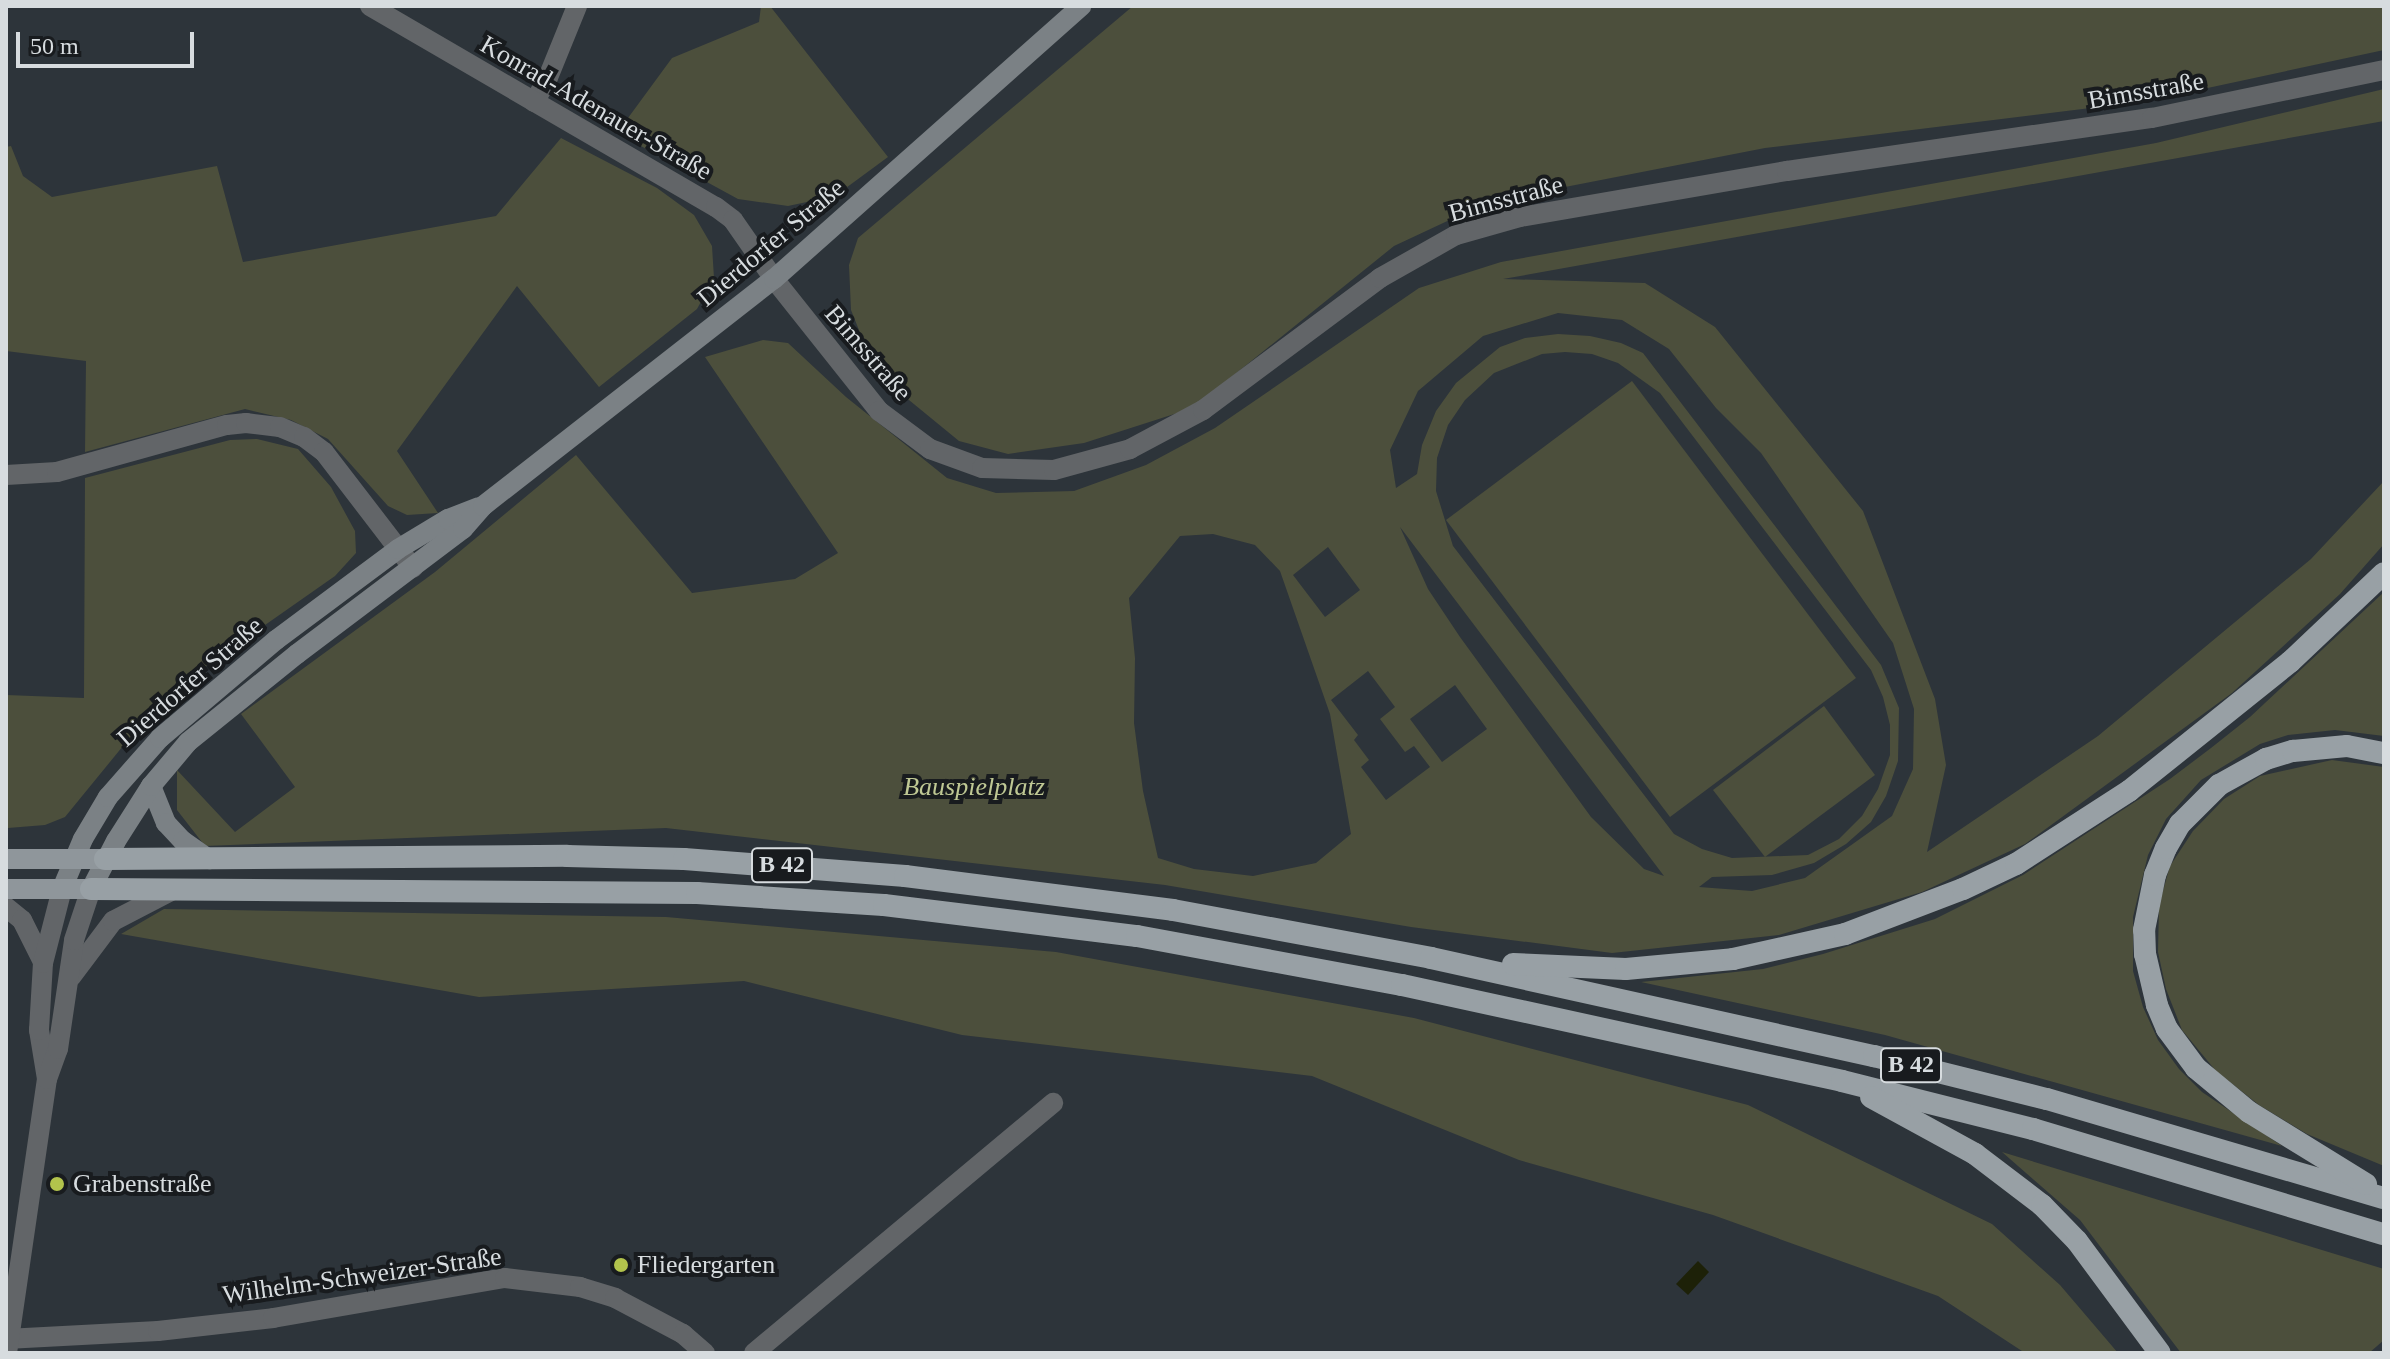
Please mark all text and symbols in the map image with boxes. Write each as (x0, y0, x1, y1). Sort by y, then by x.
scale bar (20, 16, 198, 66)
street label: Konrad-Adenauer-Straße (475, 29, 717, 187)
text: 50 m (30, 33, 79, 59)
street label: Bimsstraße (2086, 65, 2206, 117)
street label: Bimsstraße (1445, 169, 1567, 229)
street label: Dierdorfer Straße (691, 172, 851, 314)
street label: Bimsstraße (818, 299, 918, 407)
street label: Dierdorfer Straße (111, 610, 269, 754)
park label: Bauspielplatz (903, 771, 1045, 803)
road number: B 42 (750, 845, 814, 885)
road number: B 42 (1879, 1045, 1943, 1085)
place label: Grabenstraße (73, 1168, 212, 1200)
marker: Grabenstraße (48, 1175, 66, 1193)
street label: Wilhelm-Schweizer-Straße (220, 1241, 504, 1311)
place label: Fliedergarten (637, 1249, 775, 1281)
marker: Fliedergarten (612, 1256, 630, 1274)

